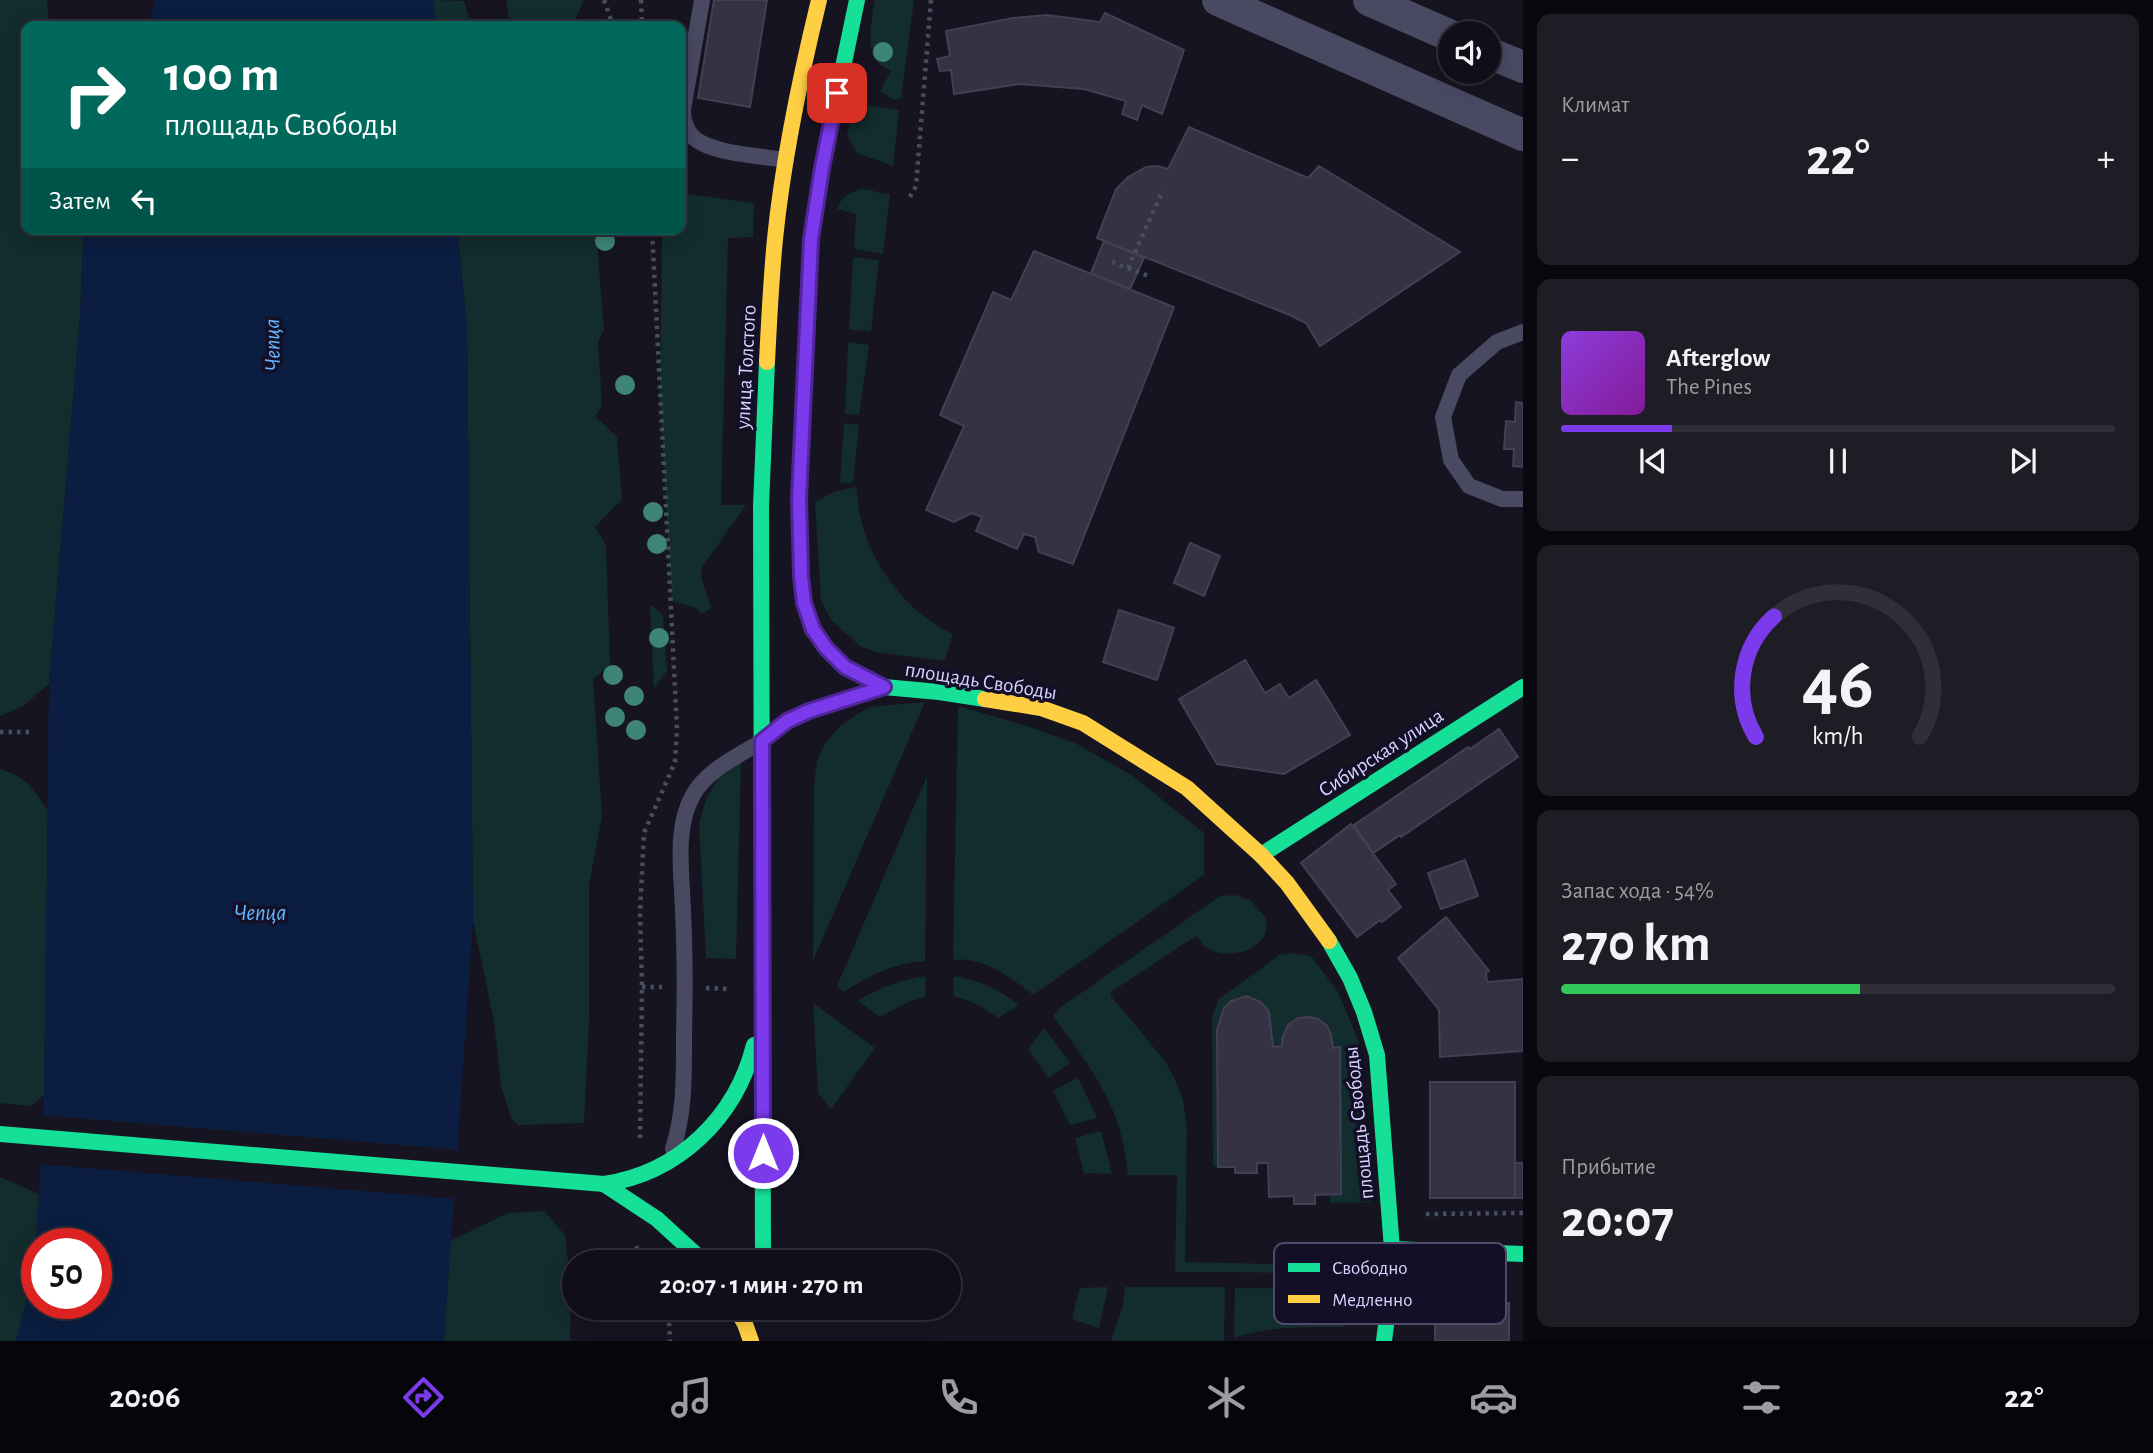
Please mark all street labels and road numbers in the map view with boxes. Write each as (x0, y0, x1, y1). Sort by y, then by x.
street label: улица Толстого (732, 304, 760, 431)
street label: площадь Свободы (903, 659, 1059, 703)
street label: Сибирская улица (1315, 705, 1448, 801)
street label: площадь Свободы (1341, 1045, 1377, 1201)

